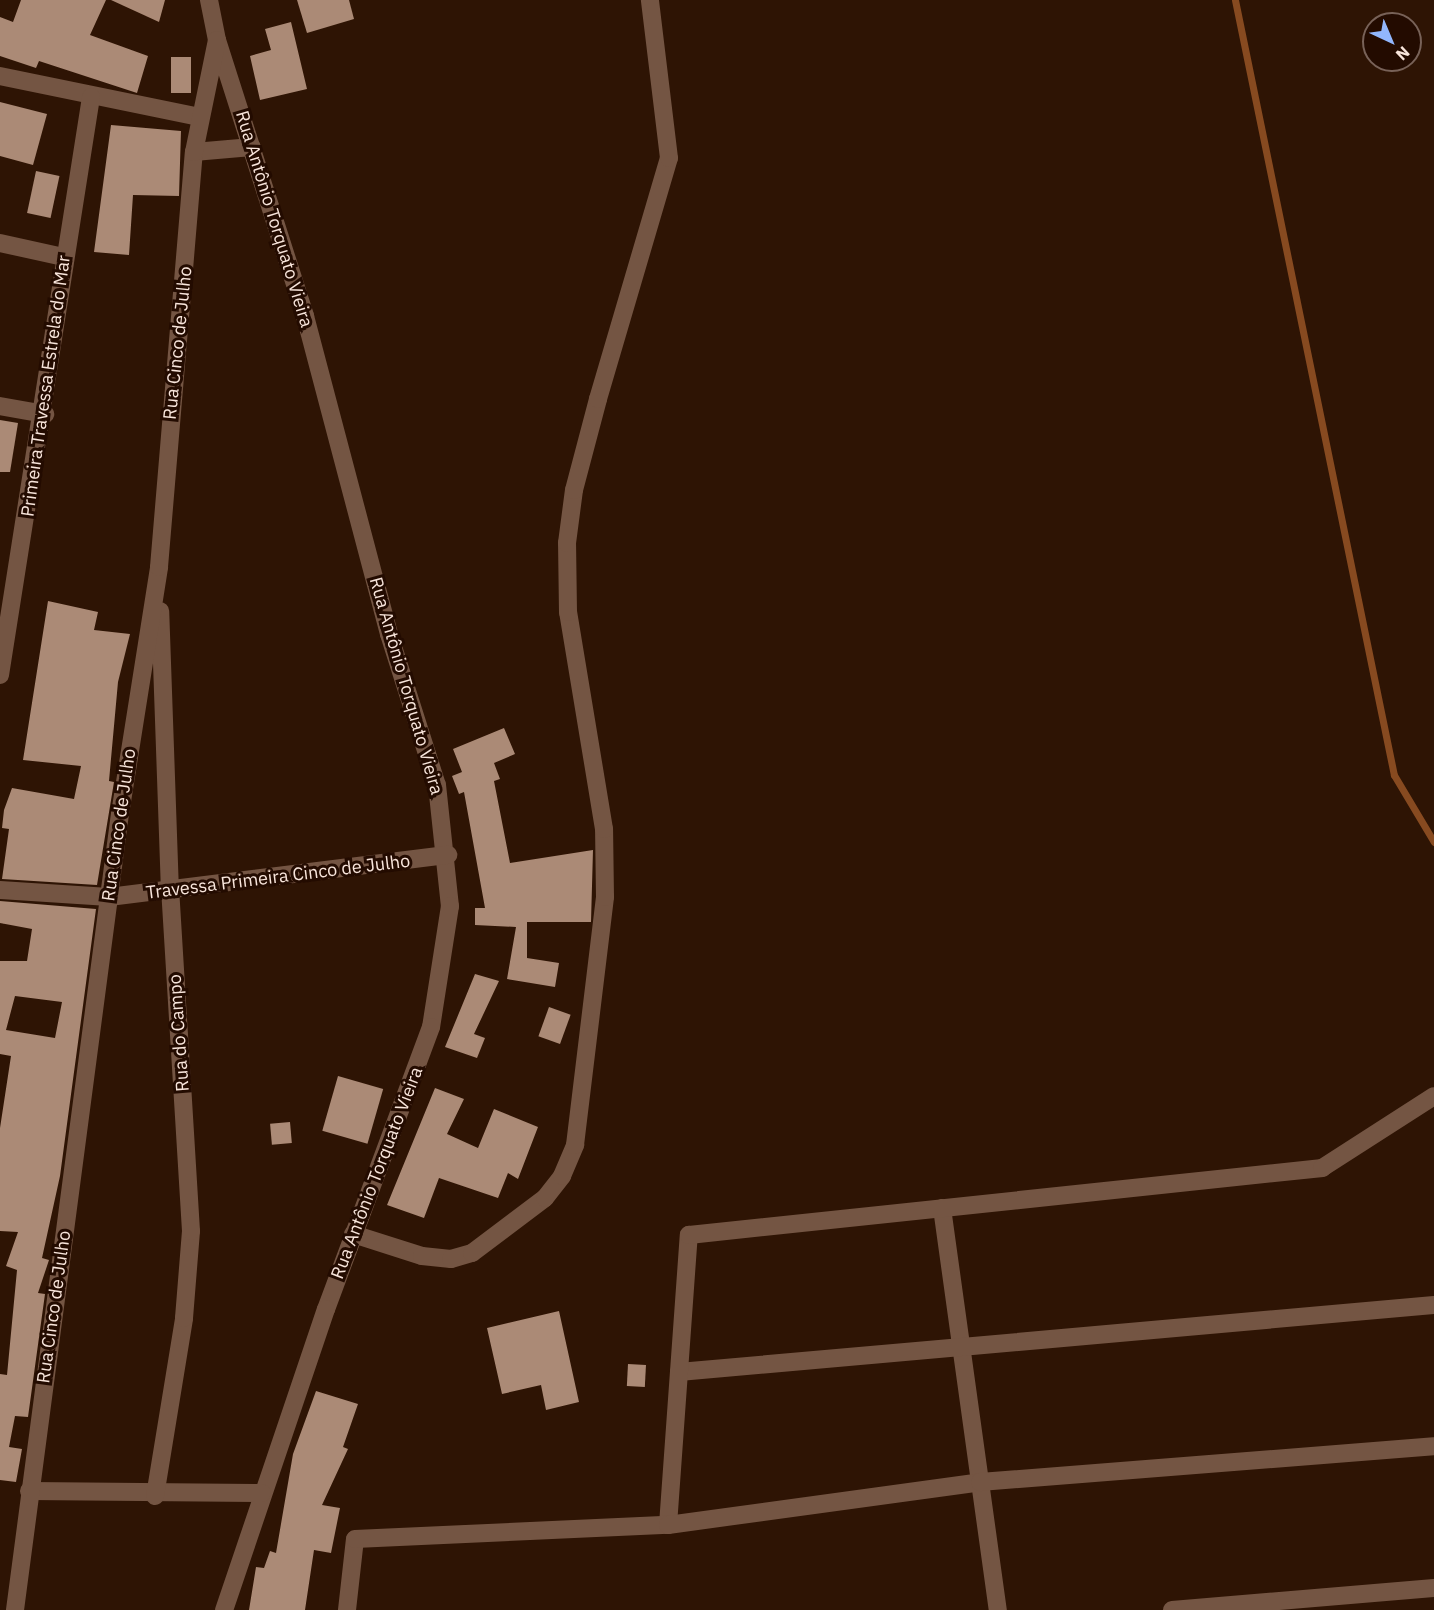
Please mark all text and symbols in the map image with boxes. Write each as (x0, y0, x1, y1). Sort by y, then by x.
north arrow (1362, 12, 1422, 72)
text: N (1392, 42, 1414, 65)
street label: Rua Antônio Torquato Vieira (231, 108, 317, 330)
street label: Primeira Travessa Estrela do Mar (17, 254, 75, 518)
street label: Rua Cinco de Julho (159, 265, 197, 421)
street label: Rua Antônio Torquato Vieira (365, 575, 447, 797)
street label: Rua Cinco de Julho (98, 747, 140, 903)
street label: Travessa Primeira Cinco de Julho (145, 850, 411, 904)
street label: Rua do Campo (164, 974, 194, 1092)
street label: Rua Antônio Torquato Vieira (327, 1064, 427, 1282)
street label: Rua Cinco de Julho (33, 1229, 75, 1385)

